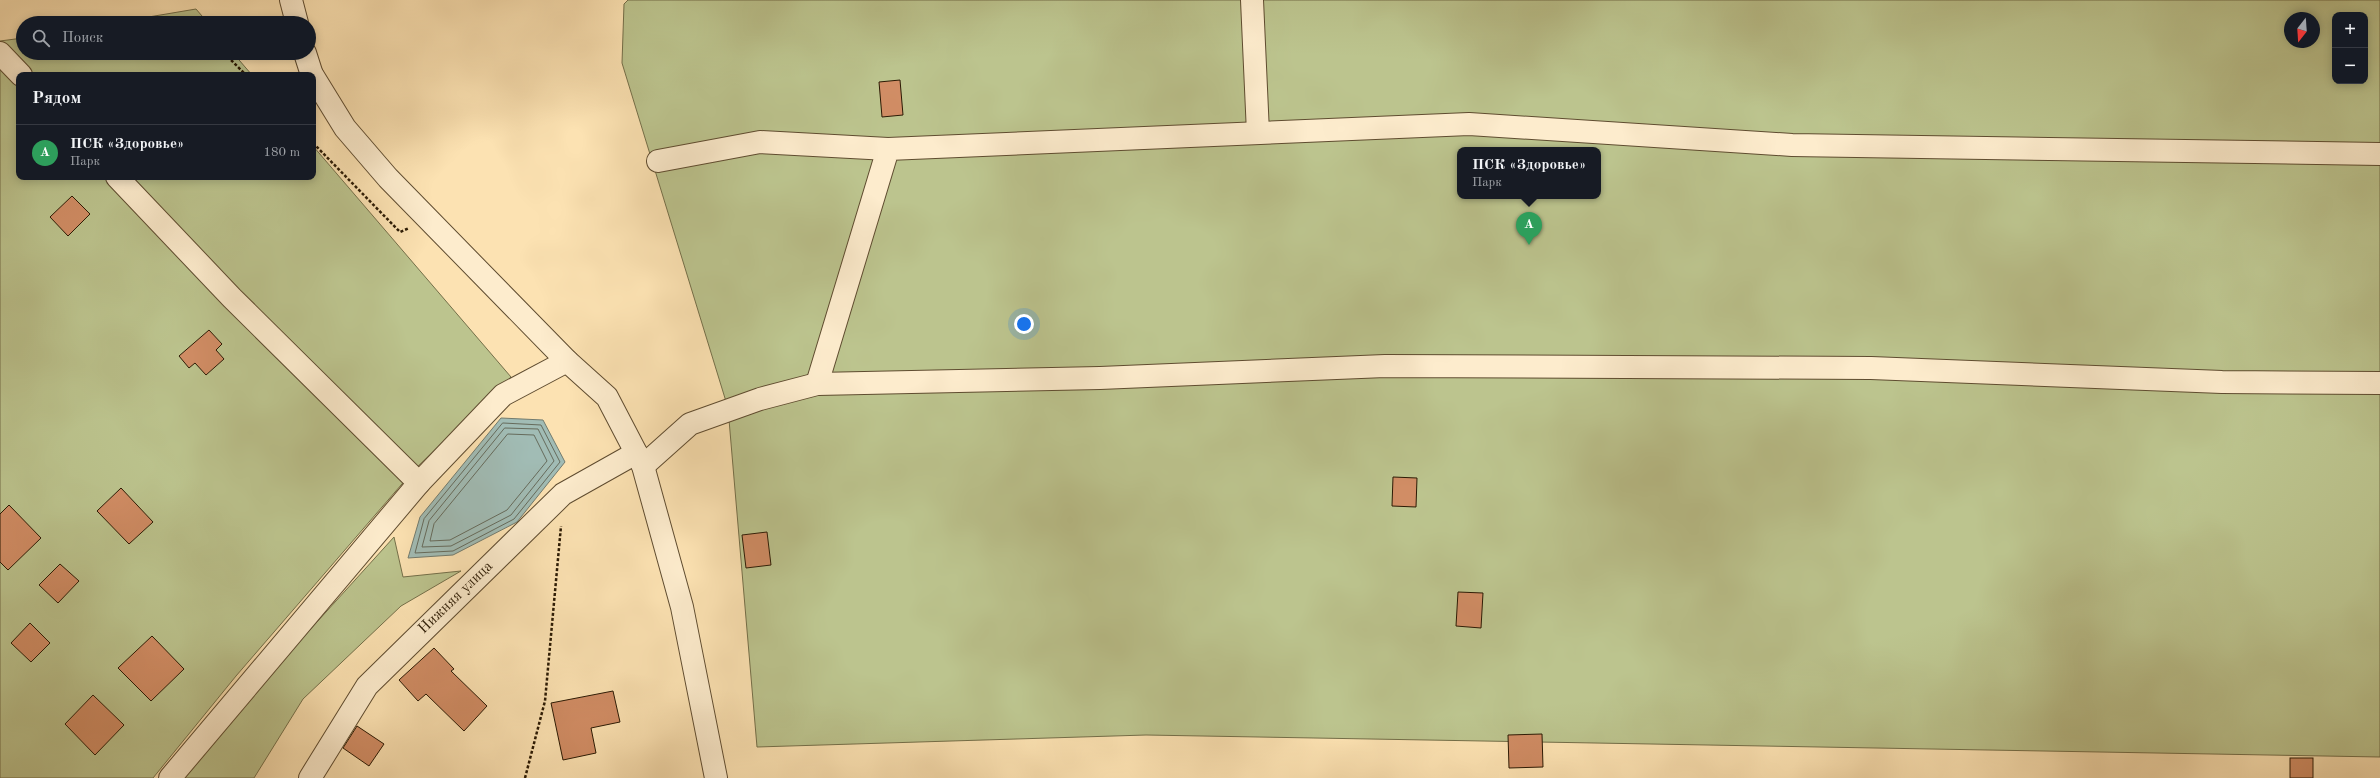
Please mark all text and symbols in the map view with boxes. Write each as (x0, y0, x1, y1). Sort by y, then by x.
north arrow (2284, 12, 2320, 48)
map controls (2332, 12, 2368, 84)
button: + (2332, 12, 2368, 48)
search box (16, 16, 316, 60)
icon: search (30, 27, 52, 49)
text: Поиск (62, 31, 103, 46)
button: − (2332, 48, 2368, 84)
text: Рядом (32, 90, 81, 107)
text: ПСК «Здоровье» (70, 137, 184, 152)
text: A (40, 146, 50, 159)
text: 180 m (263, 146, 300, 159)
popup (1457, 147, 1601, 199)
text: Парк (70, 155, 100, 168)
text: ПСК «Здоровье» (1472, 158, 1586, 173)
text: Парк (1472, 176, 1502, 189)
pin: A (1516, 212, 1542, 245)
your location (1014, 314, 1034, 334)
street label: Нижняя улица (416, 558, 497, 637)

